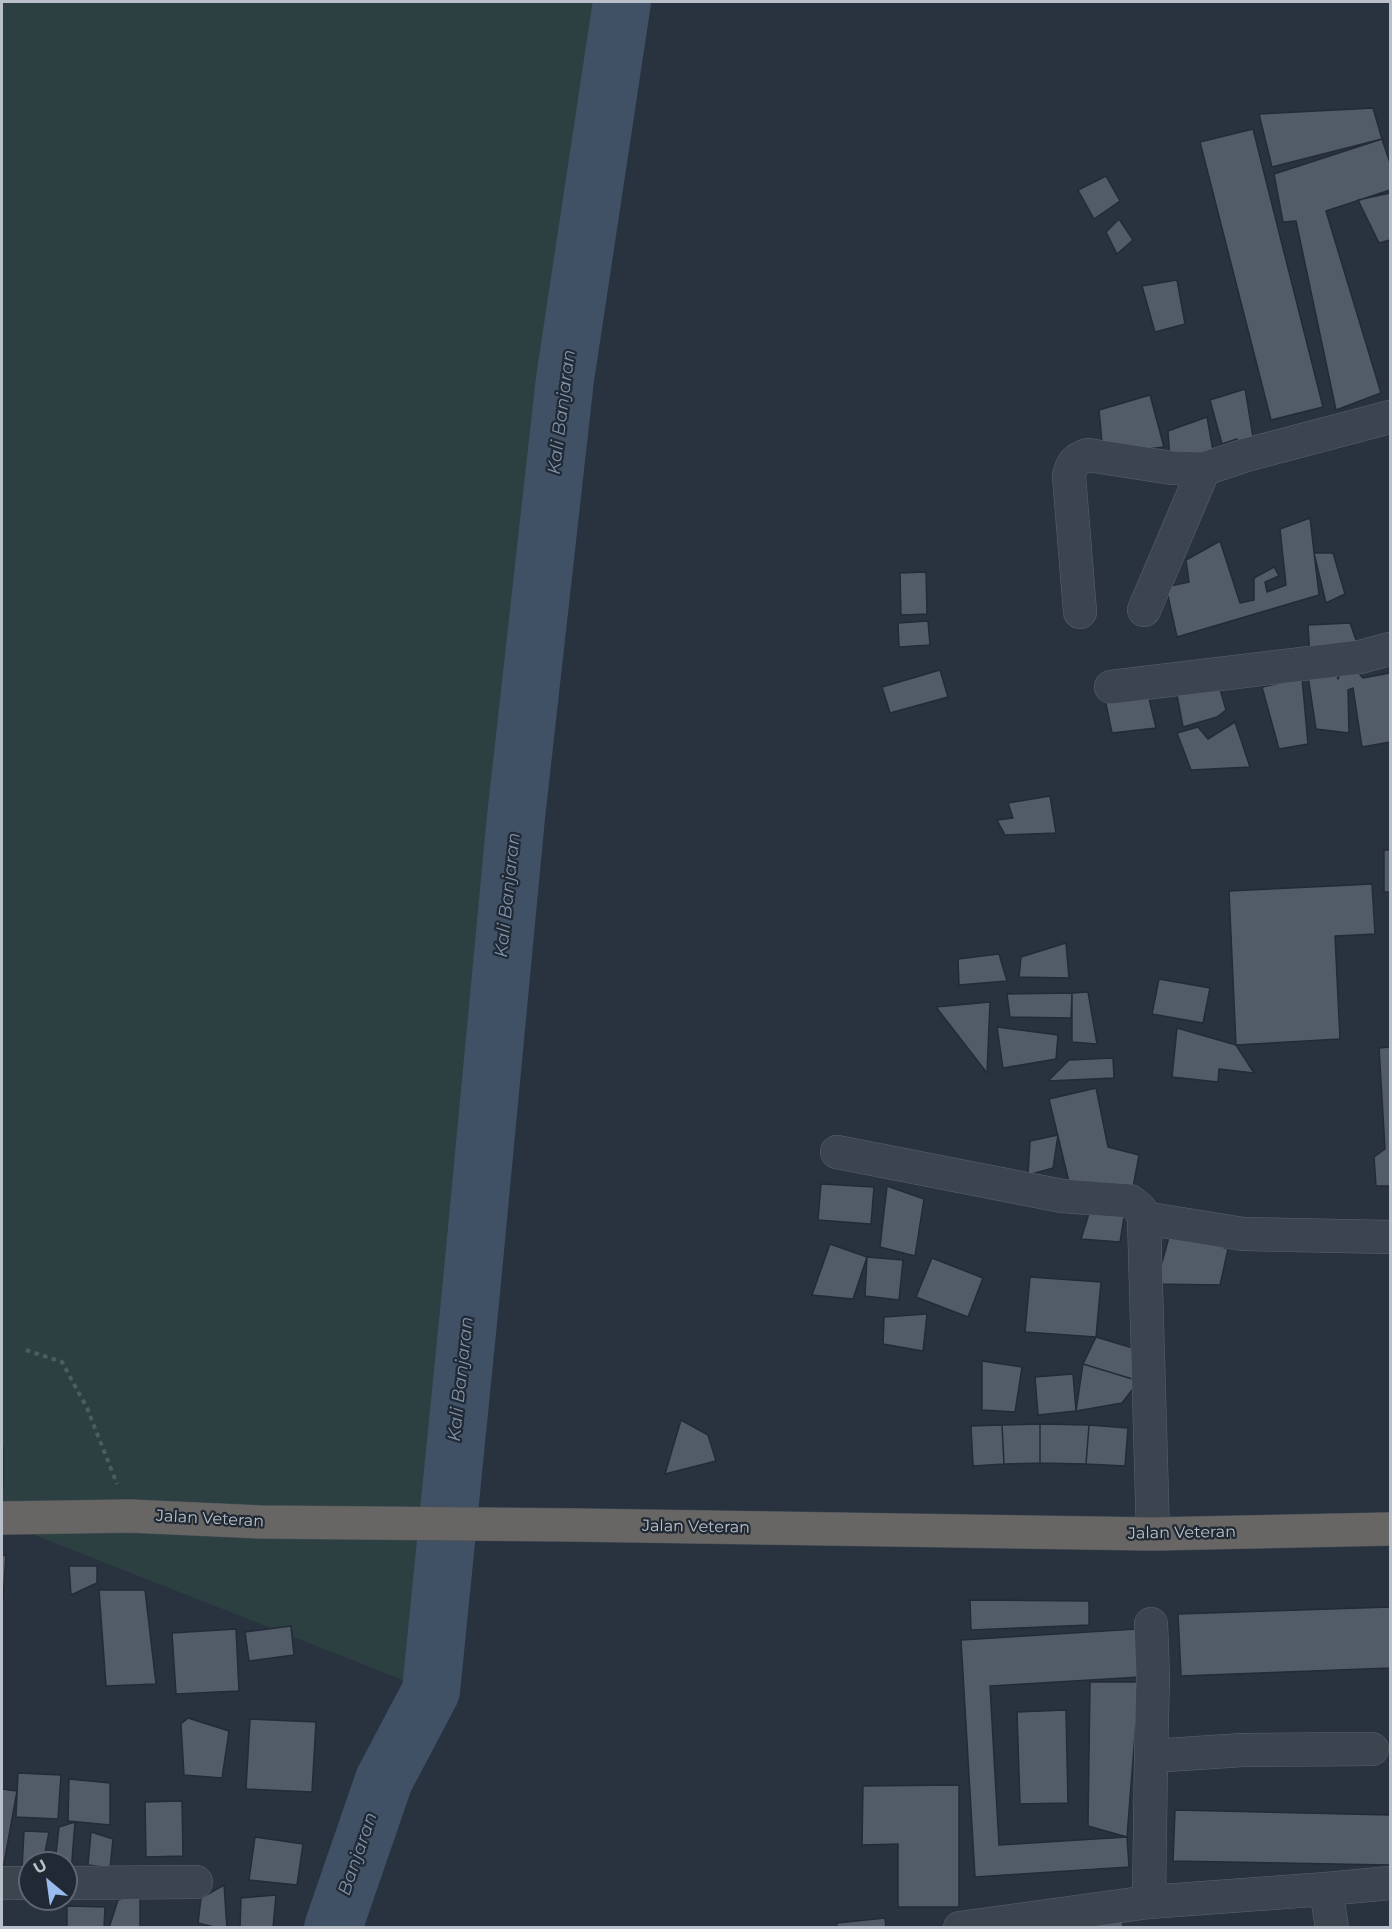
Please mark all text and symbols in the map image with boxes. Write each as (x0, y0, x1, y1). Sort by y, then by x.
water label: Kali Banjaran (544, 348, 580, 476)
water label: Kali Banjaran (491, 832, 525, 958)
water label: Kali Banjaran (444, 1316, 478, 1442)
street label: Jalan Veteran (156, 1507, 264, 1531)
street label: Jalan Veteran (642, 1516, 750, 1538)
street label: Jalan Veteran (1128, 1522, 1236, 1544)
water label: Banjaran (334, 1810, 382, 1898)
north arrow (18, 1851, 78, 1911)
text: U (30, 1855, 50, 1878)

